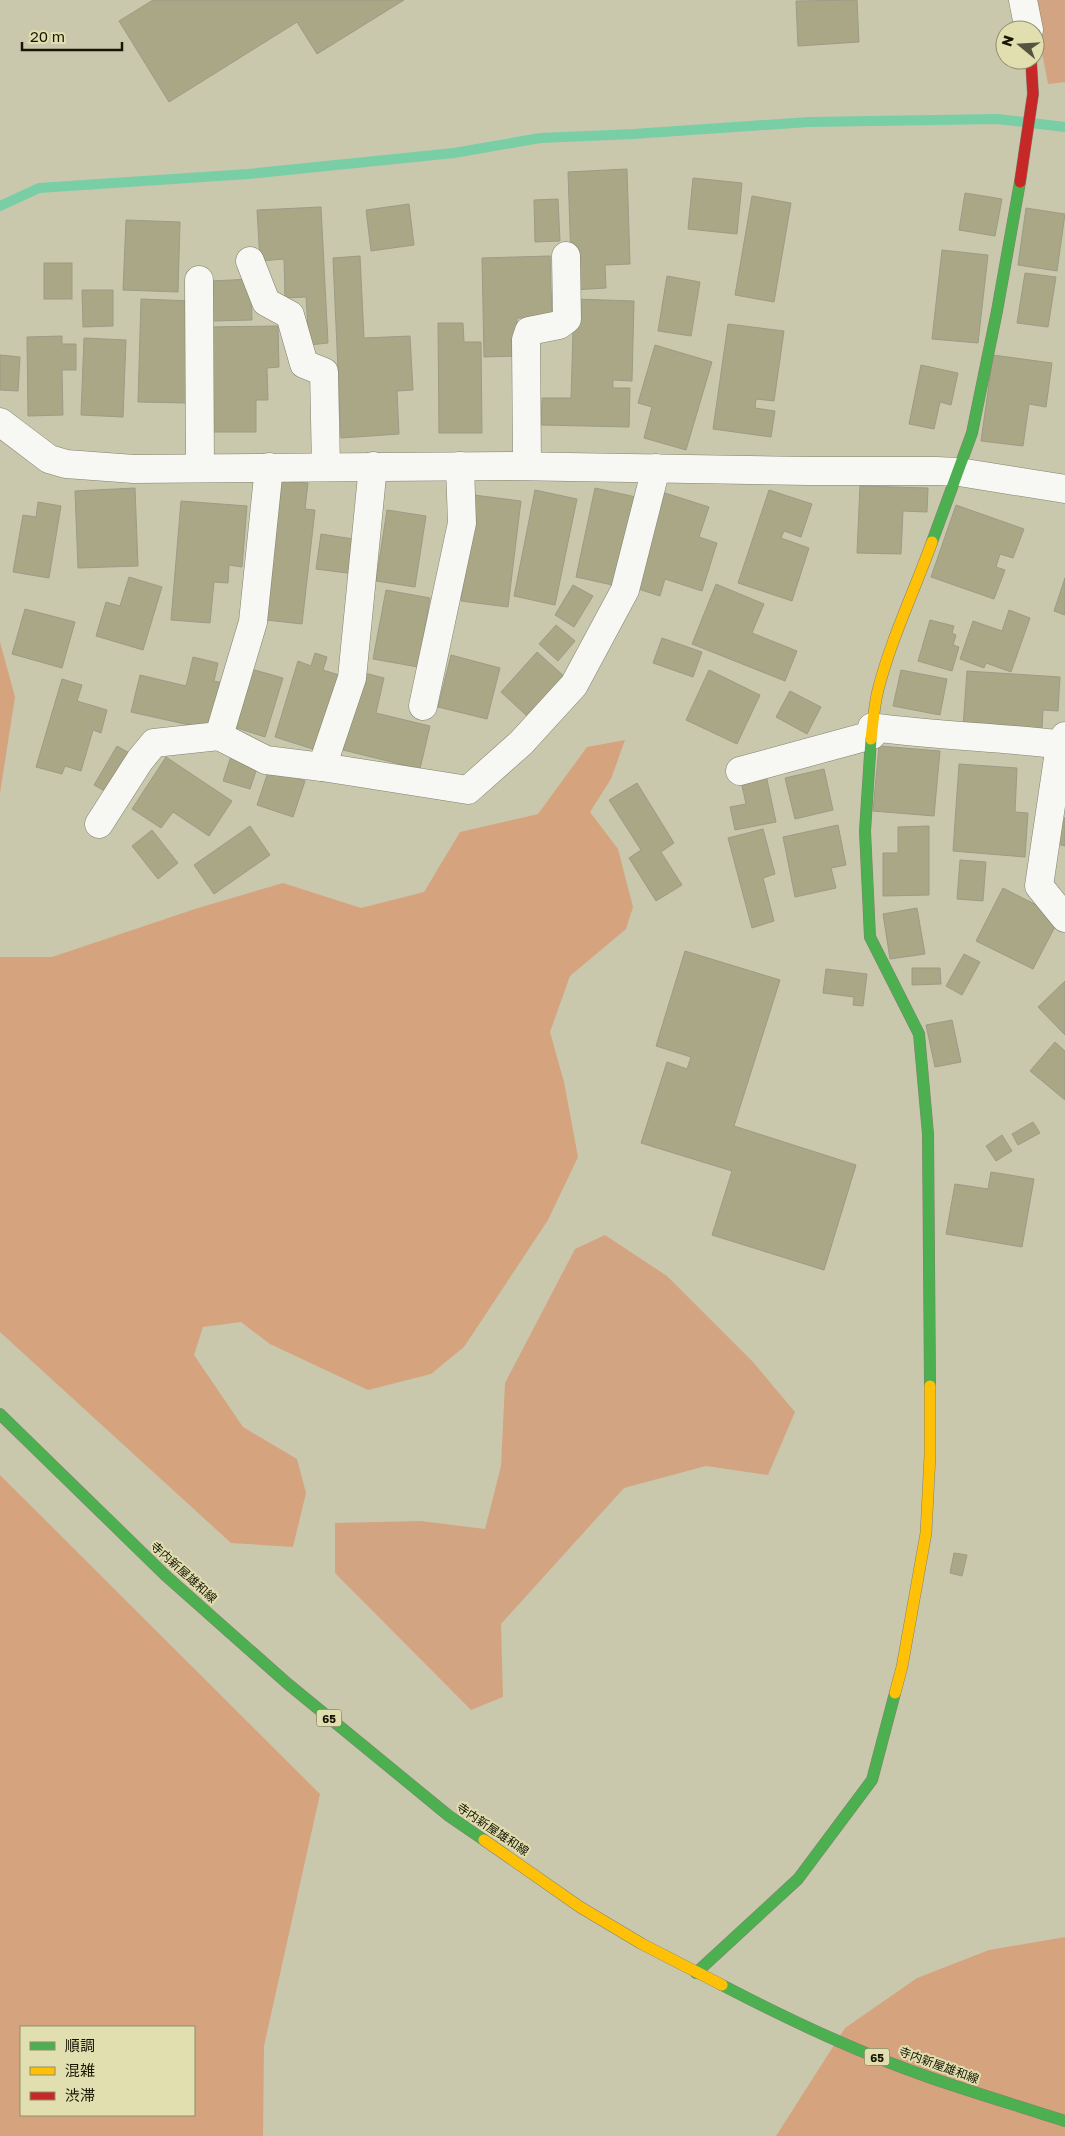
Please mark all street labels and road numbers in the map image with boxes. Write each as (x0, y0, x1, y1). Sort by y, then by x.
street label: 寺内新屋雄和線 (148, 1538, 220, 1606)
road number: 65 (316, 1710, 342, 1726)
street label: 寺内新屋雄和線 (454, 1799, 532, 1859)
street label: 寺内新屋雄和線 (897, 2044, 981, 2086)
road number: 65 (864, 2048, 890, 2066)

